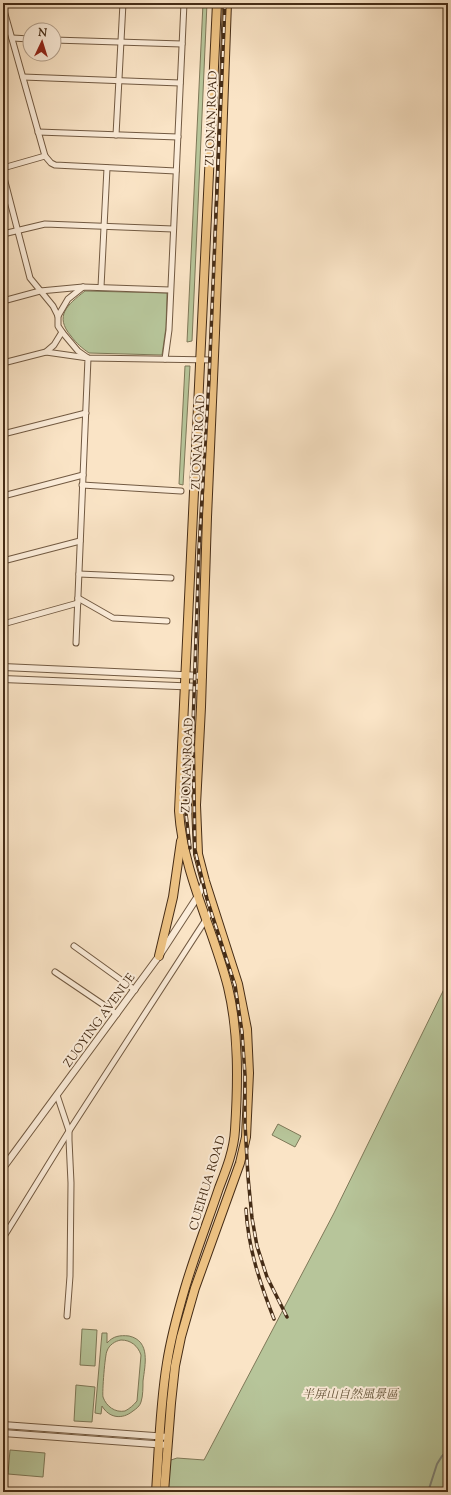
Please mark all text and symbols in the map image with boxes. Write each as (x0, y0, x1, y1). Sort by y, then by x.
north arrow (22, 22, 62, 62)
text: N (37, 25, 48, 41)
street label: ZUONAN ROAD (201, 70, 223, 166)
street label: ZUONAN ROAD (188, 394, 210, 490)
street label: ZUONAN ROAD (177, 717, 199, 813)
street label: ZUOYING AVENUE (59, 969, 141, 1071)
street label: CUEIHUA ROAD (185, 1133, 231, 1233)
park label: 半屏山自然風景區 (302, 1386, 400, 1404)

